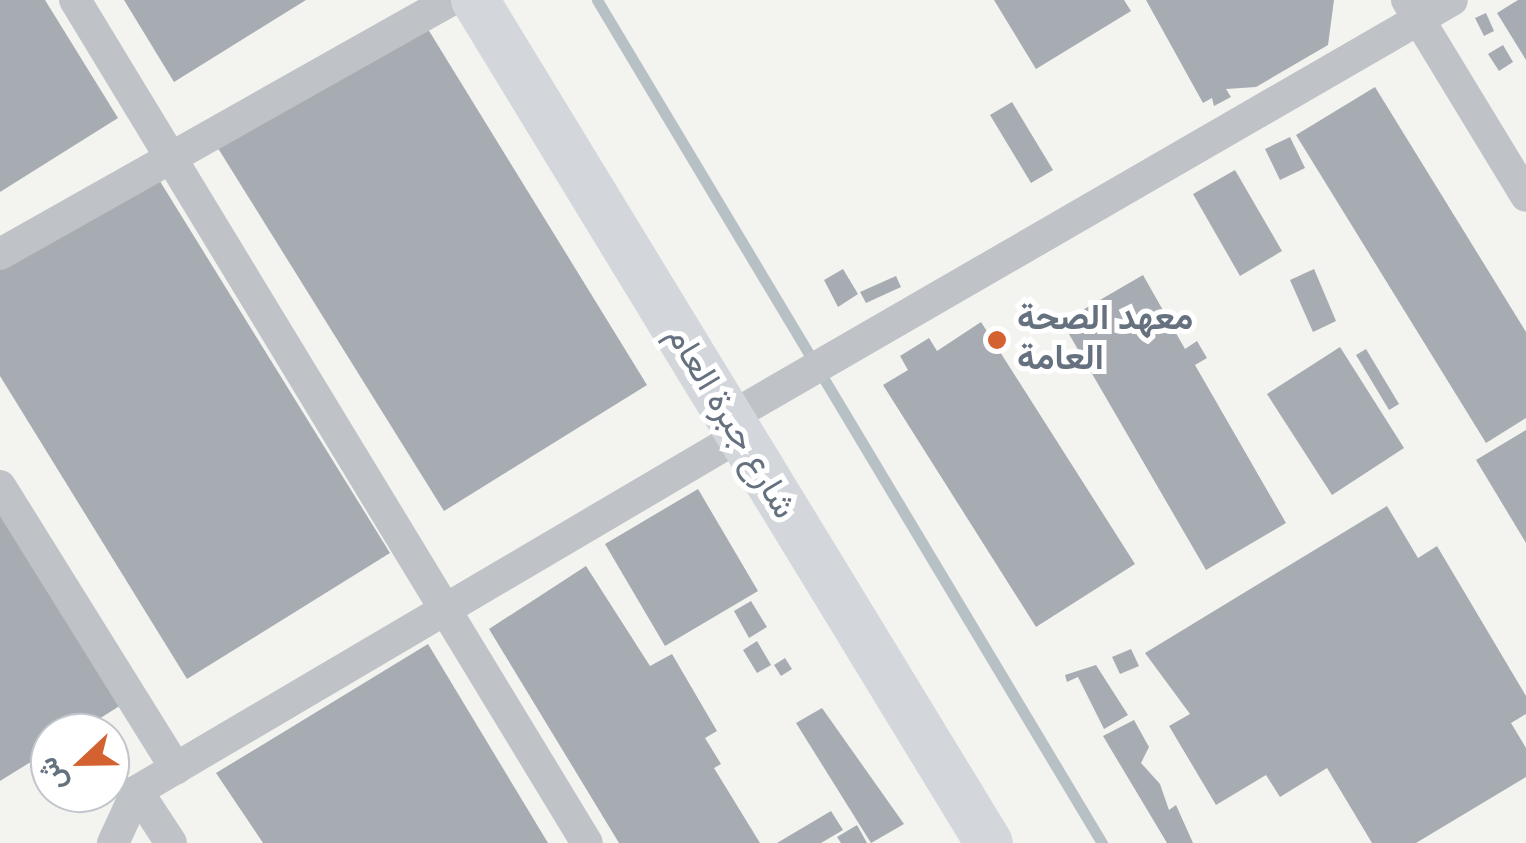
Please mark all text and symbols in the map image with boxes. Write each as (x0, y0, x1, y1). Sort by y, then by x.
place label: معهد الصحة العامة (1017, 299, 1193, 381)
street label: شارع جبرة العام (656, 319, 804, 527)
marker: معهد الصحة العامة (986, 329, 1008, 351)
north arrow (30, 713, 130, 813)
text: ش (31, 751, 77, 796)

